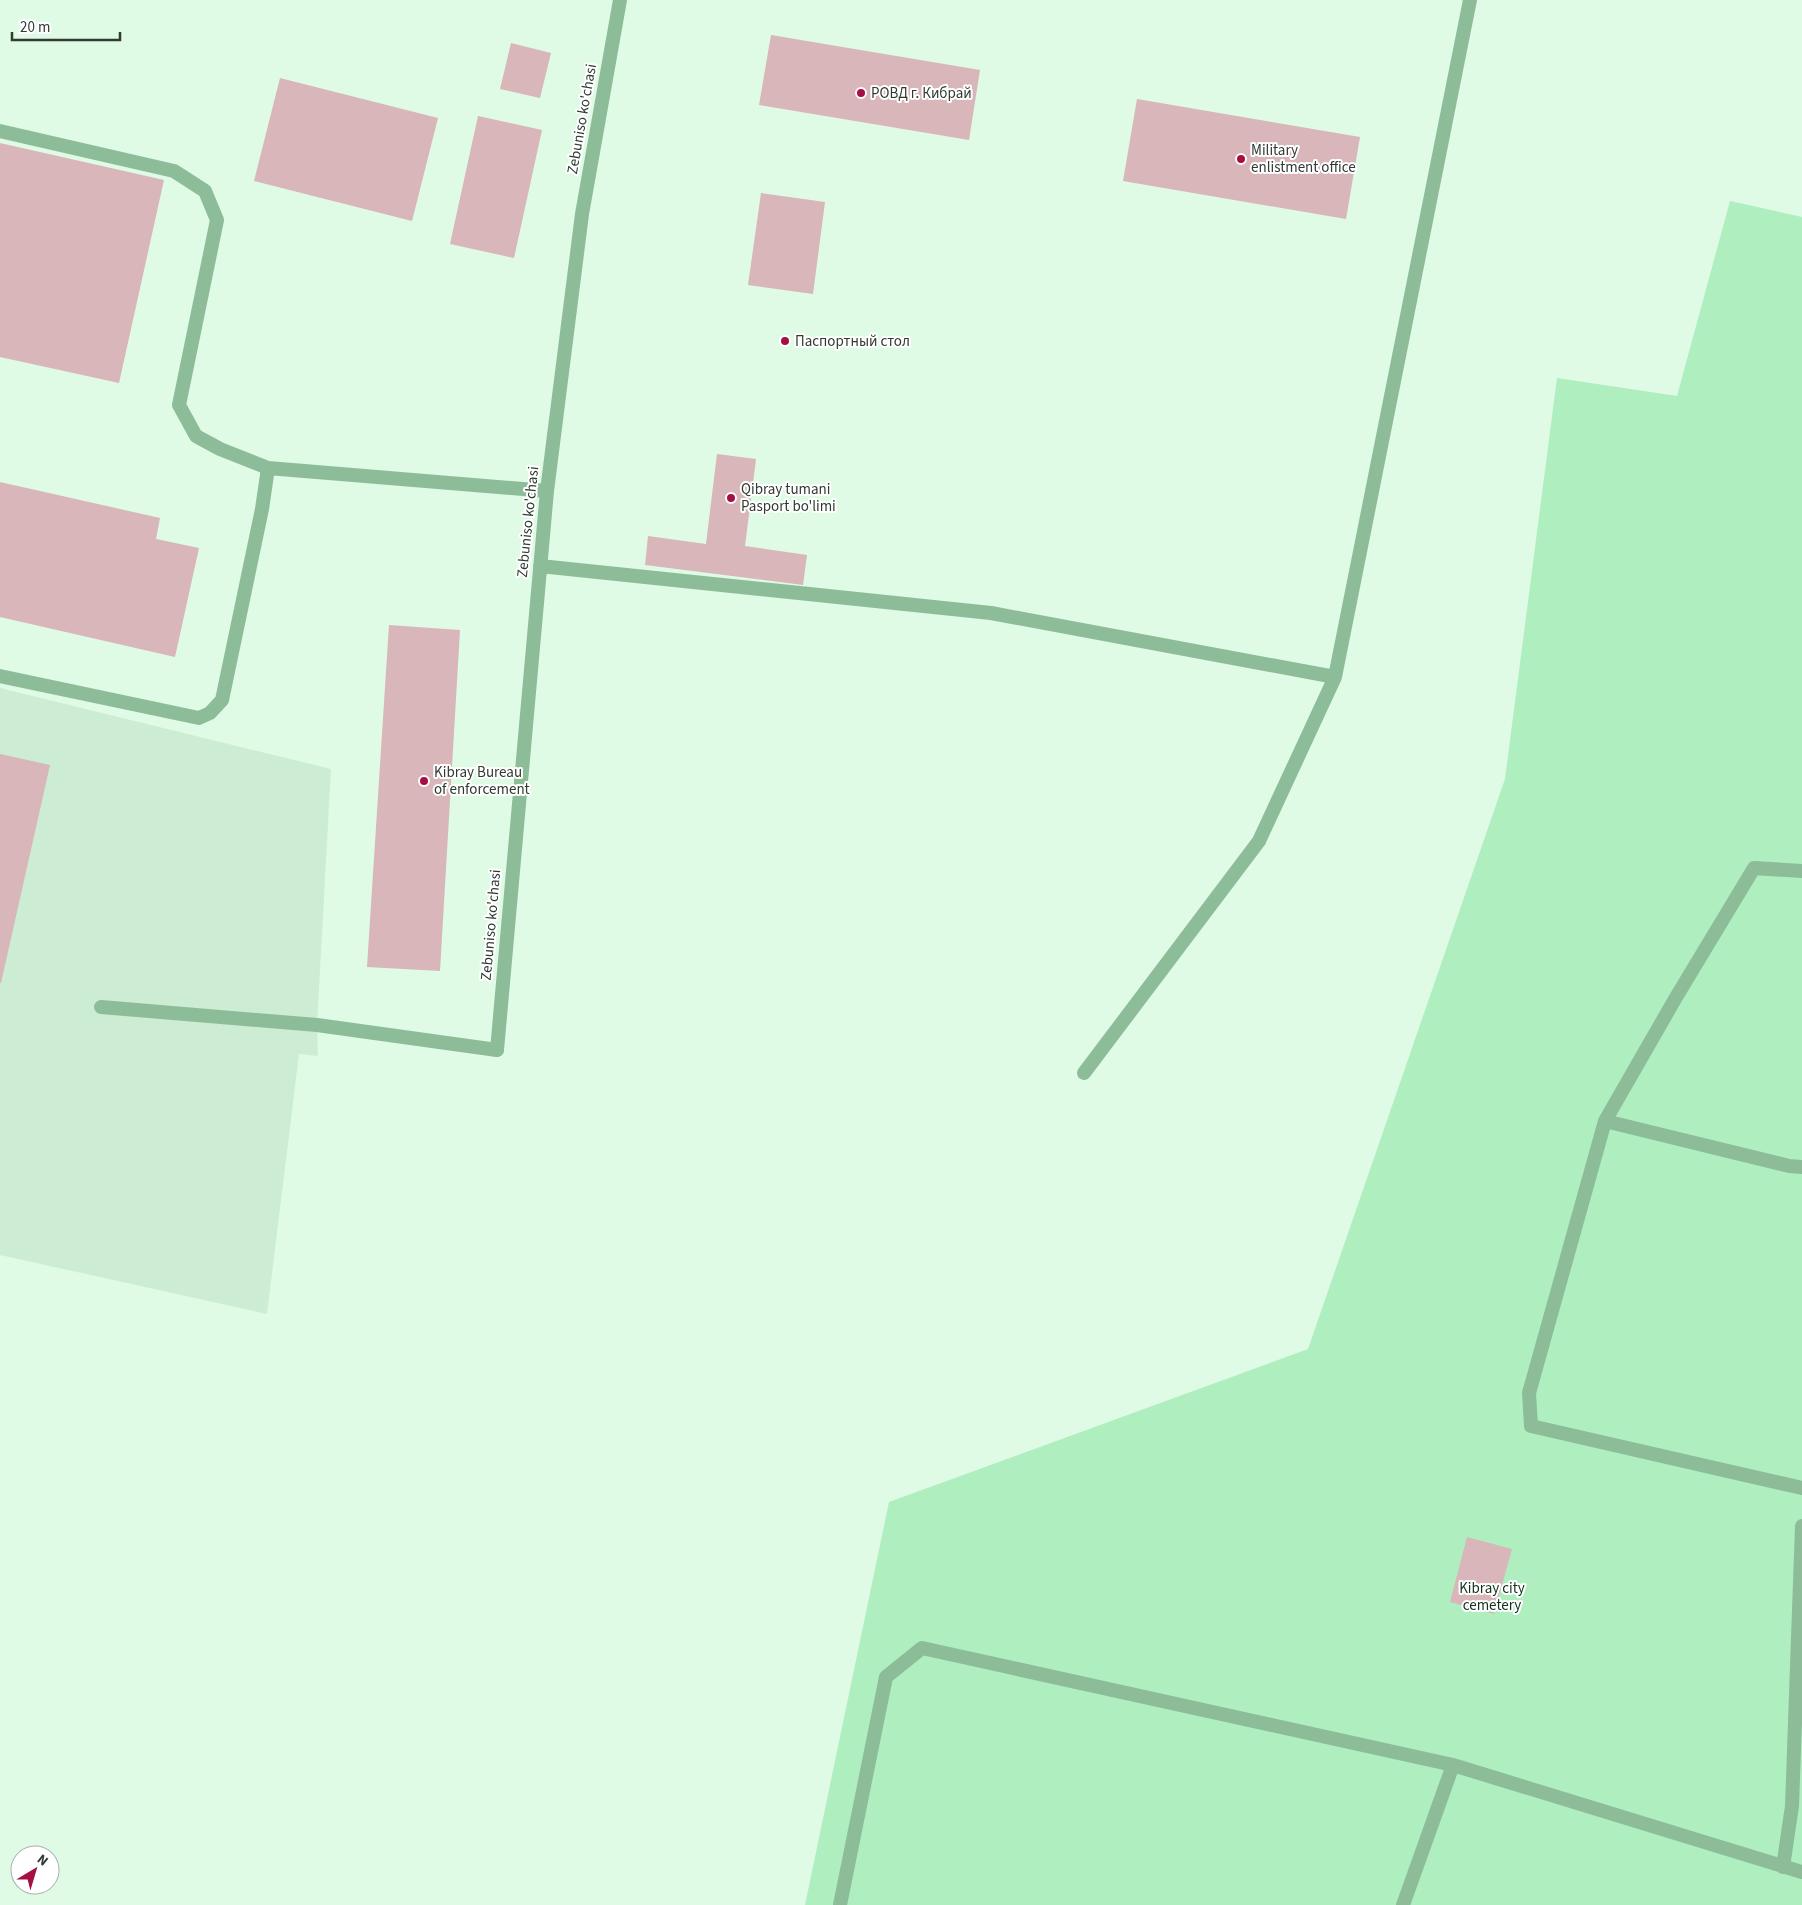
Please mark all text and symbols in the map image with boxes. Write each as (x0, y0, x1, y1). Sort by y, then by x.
scale bar (12, 10, 120, 42)
text: 20 m (20, 17, 50, 38)
street label: Zebuniso ko'chasi (562, 62, 602, 176)
place label: РОВД г. Кибрай (871, 83, 972, 104)
marker: РОВД г. Кибрай (855, 87, 867, 99)
place label: Military enlistment office (1251, 140, 1356, 178)
marker: Military enlistment office (1235, 153, 1247, 165)
place label: Паспортный стол (795, 331, 910, 352)
marker: Паспортный стол (779, 335, 791, 347)
street label: Zebuniso ko'chasi (512, 465, 544, 579)
place label: Qibray tumani Pasport bo'limi (741, 479, 836, 517)
marker: Qibray tumani Pasport bo'limi (725, 492, 737, 504)
place label: Kibray Bureau of enforcement (434, 762, 530, 800)
marker: Kibray Bureau of enforcement (418, 775, 430, 787)
street label: Zebuniso ko'chasi (476, 868, 506, 982)
park label: Kibray city cemetery (1459, 1578, 1525, 1616)
north arrow (10, 1845, 60, 1895)
text: N (33, 1850, 52, 1871)

